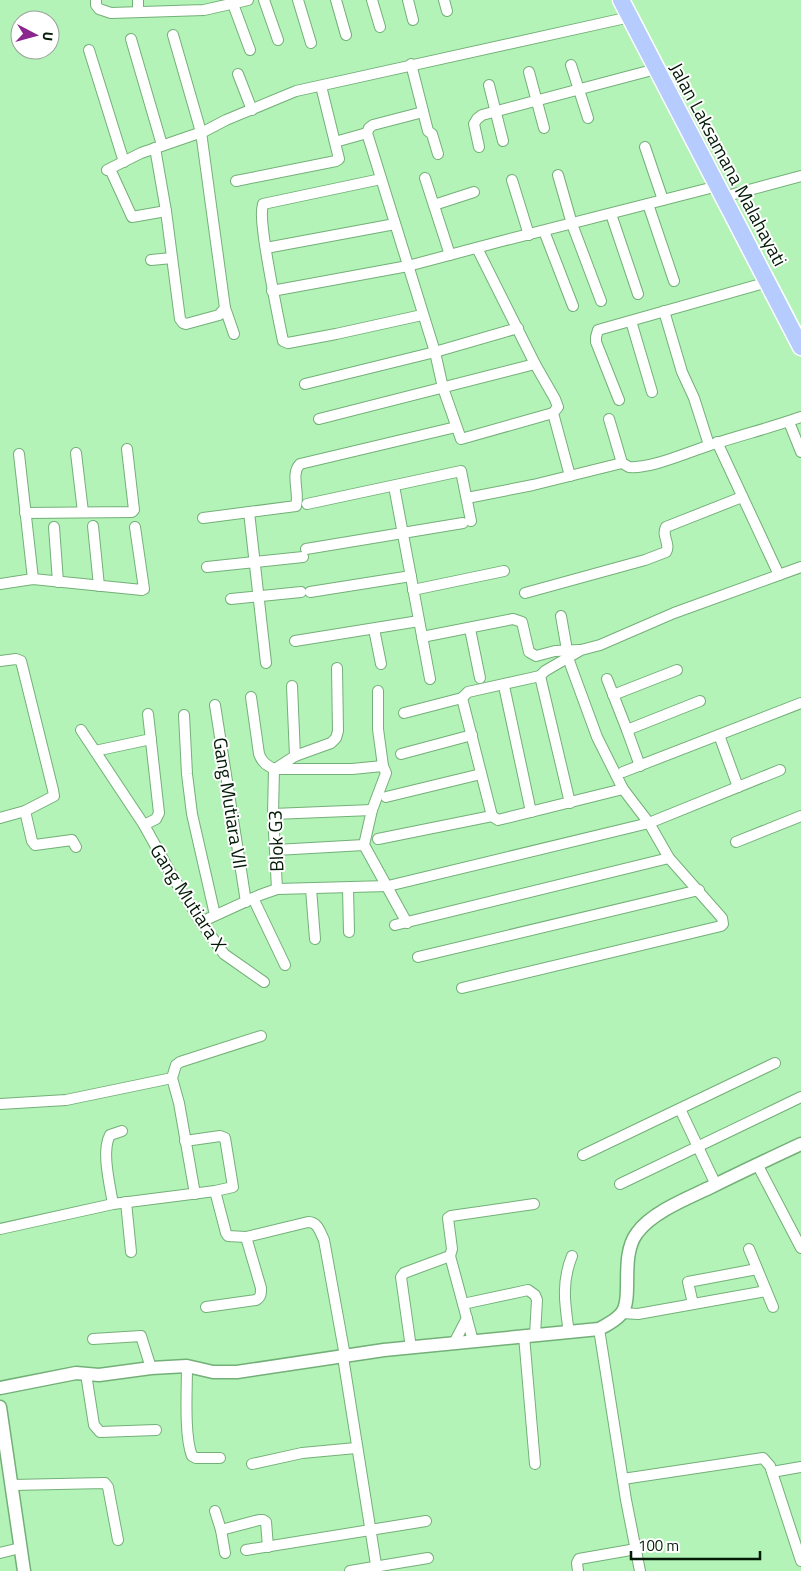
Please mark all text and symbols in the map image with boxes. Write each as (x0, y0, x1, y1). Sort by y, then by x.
north arrow (10, 10, 60, 60)
text: U (38, 31, 59, 42)
street label: Jalan Laksamana Malahayati (663, 57, 795, 271)
street label: Gang Mutiara VII (206, 735, 256, 871)
street label: Blok G3 (259, 810, 291, 872)
street label: Gang Mutiara X (143, 838, 235, 957)
scale bar (631, 1528, 760, 1560)
text: 100 m (638, 1534, 679, 1557)

